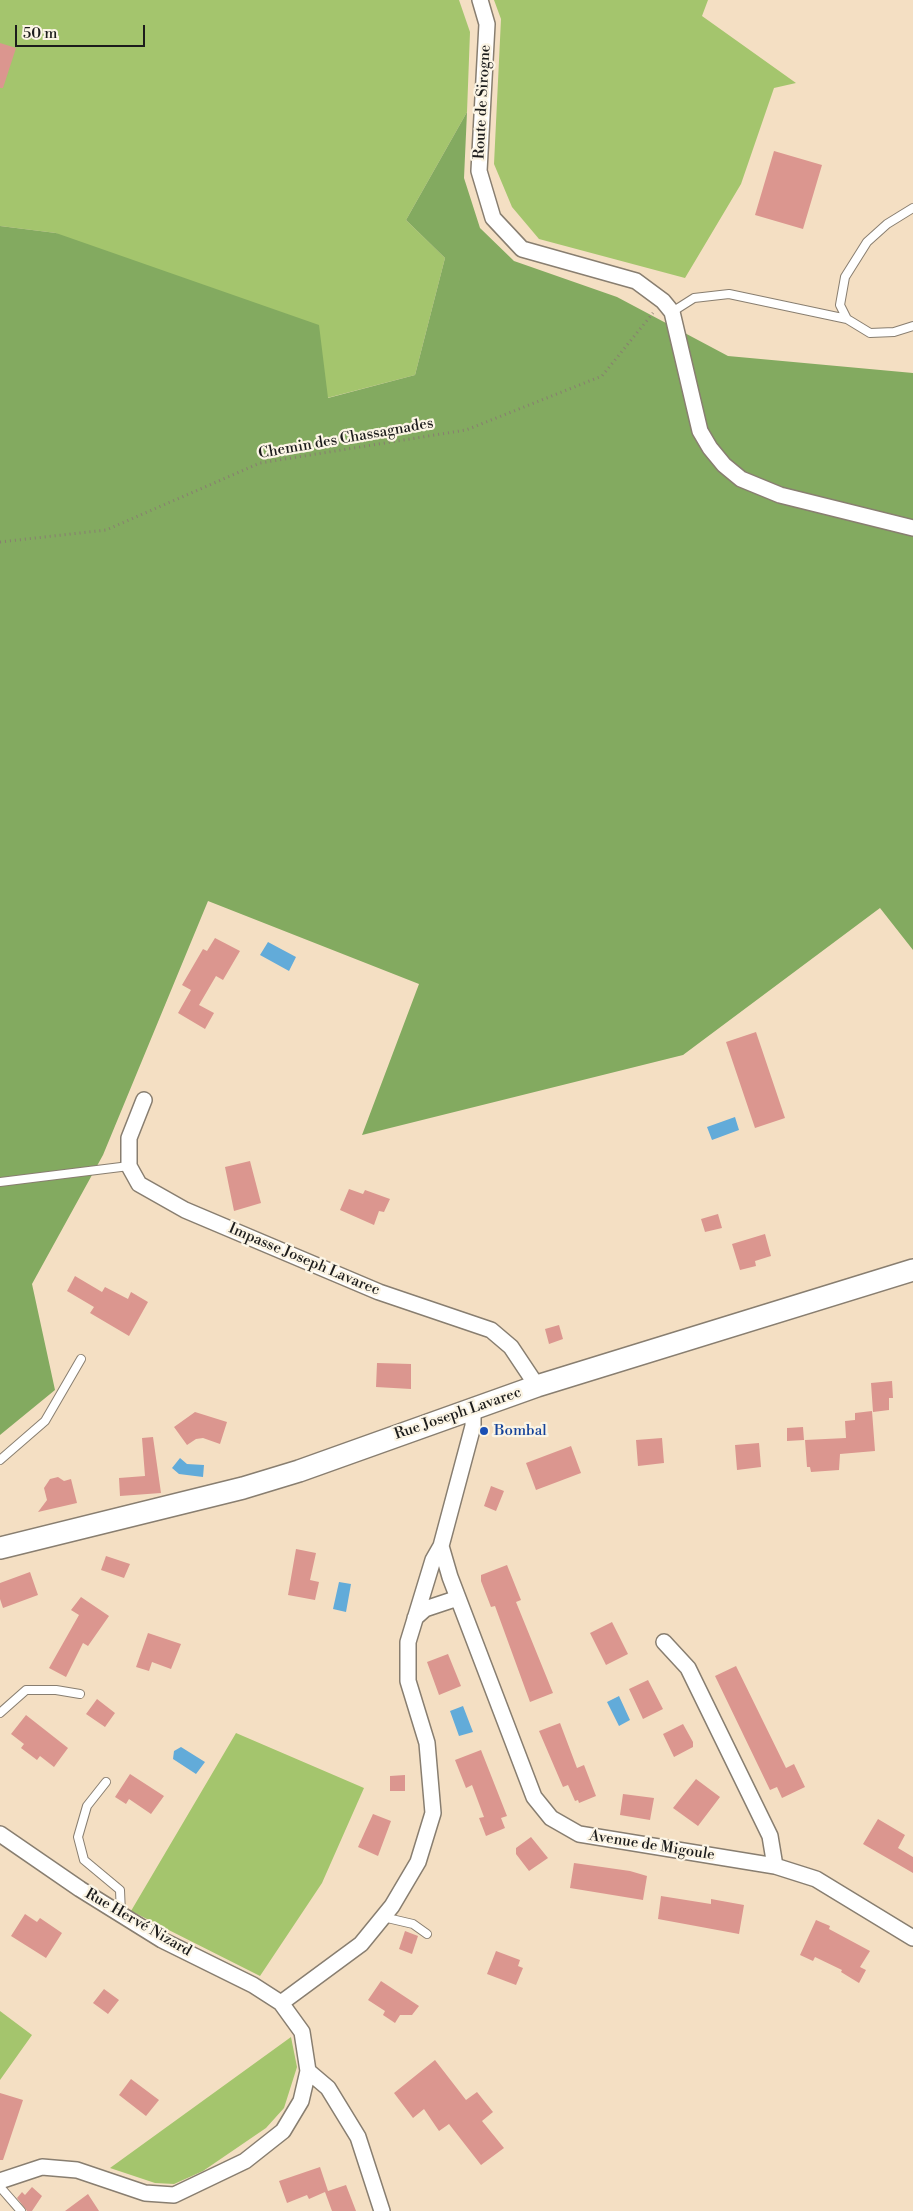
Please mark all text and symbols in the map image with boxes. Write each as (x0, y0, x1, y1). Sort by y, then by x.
scale bar (18, 15, 148, 47)
text: 50 m (23, 24, 57, 43)
street label: Route de Sirogne (471, 44, 495, 160)
street label: Chemin des Chassagnades (257, 415, 435, 463)
street label: Impasse Joseph Lavarec (226, 1220, 382, 1300)
street label: Rue Joseph Lavarec (392, 1384, 524, 1444)
place label: Bombal (494, 1422, 547, 1440)
marker: Bombal (478, 1425, 490, 1437)
street label: Avenue de Migoule (588, 1827, 716, 1865)
street label: Rue Hervé Nizard (82, 1885, 194, 1961)

